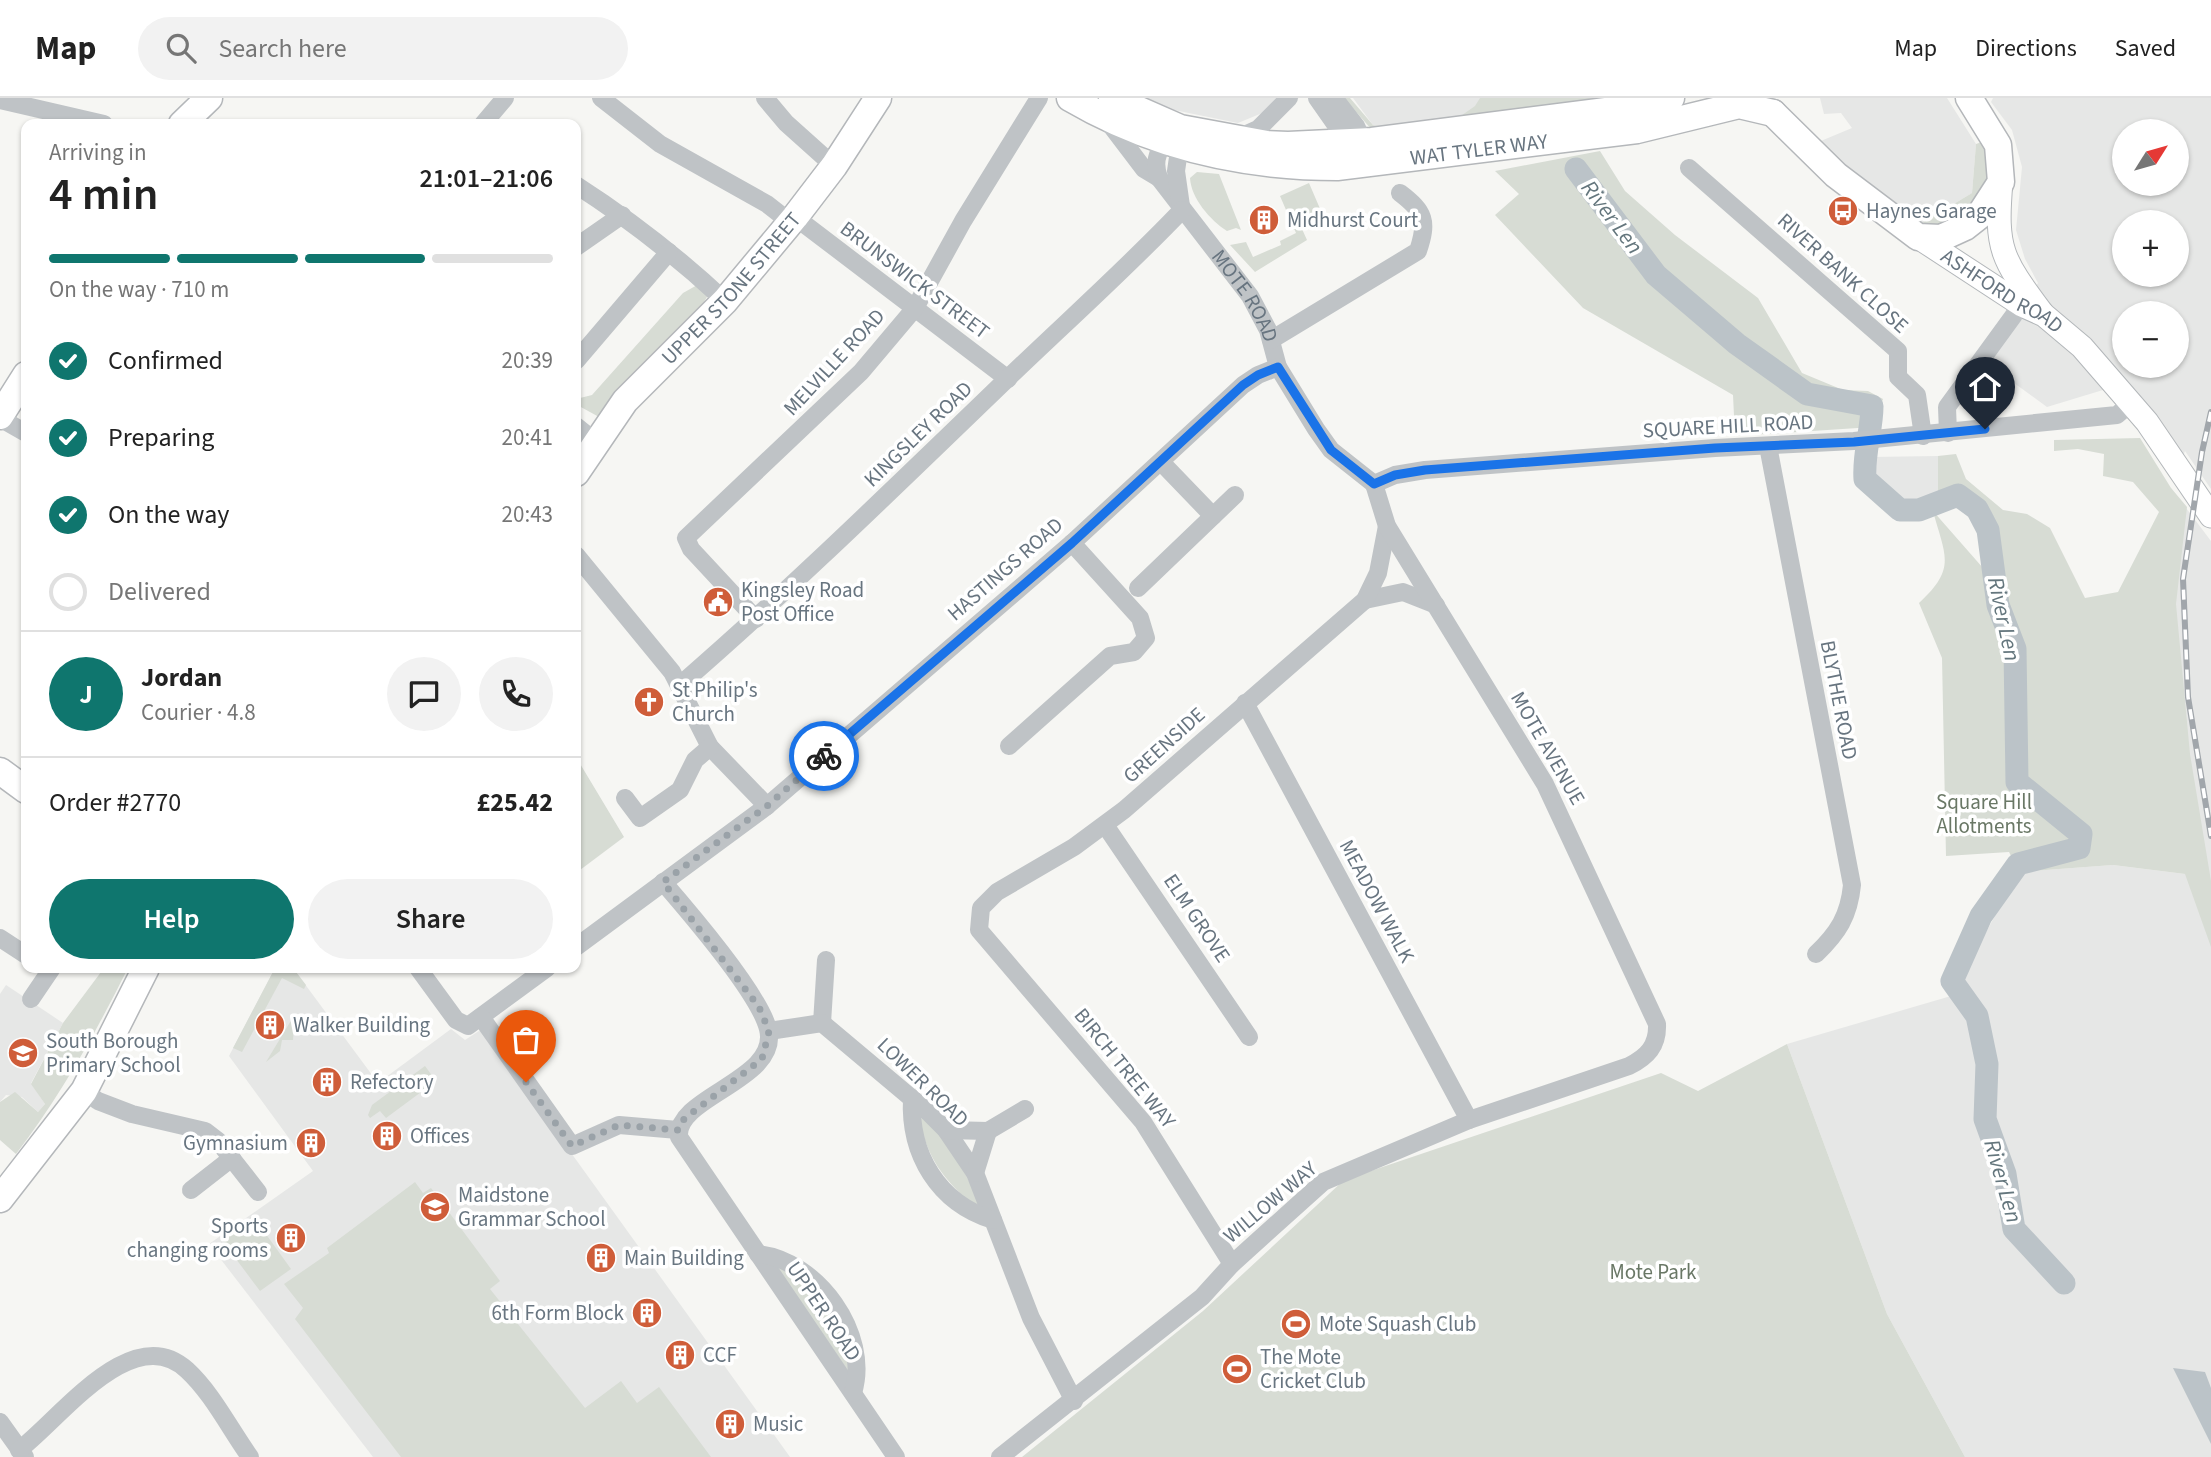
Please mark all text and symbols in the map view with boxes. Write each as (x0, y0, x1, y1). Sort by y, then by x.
search box (138, 17, 628, 80)
text: Map (35, 25, 96, 72)
icon: search (162, 29, 200, 67)
text: Search here (218, 30, 347, 67)
text: Map (1894, 31, 1937, 66)
text: Directions (1975, 31, 2077, 66)
text: Saved (2115, 31, 2176, 66)
north arrow (2112, 119, 2189, 196)
map controls (2112, 119, 2189, 378)
street label: WAT TYLER WAY (1408, 126, 1550, 173)
text: Arriving in (49, 136, 147, 169)
text: 21:01–21:06 (420, 160, 553, 197)
text: 4 min (49, 162, 158, 227)
water label: River Len (1573, 173, 1651, 261)
bus stop icon: Haynes Garage (1826, 194, 1860, 228)
place label: Haynes Garage (1866, 196, 1997, 226)
building icon: Midhurst Court (1247, 203, 1281, 237)
place label: Midhurst Court (1287, 205, 1418, 235)
street label: UPPER STONE STREET (654, 206, 808, 372)
street label: RIVER BANK CLOSE (1771, 206, 1915, 340)
button: + (2112, 210, 2189, 287)
street label: BRUNSWICK STREET (834, 214, 996, 346)
street label: ASHFORD ROAD (1935, 241, 2070, 340)
street label: MOTE ROAD (1204, 243, 1285, 345)
text: On the way · 710 m (49, 273, 229, 306)
button: − (2112, 301, 2189, 378)
street label: MELVILLE ROAD (776, 302, 892, 422)
icon: check (49, 342, 87, 380)
text: Confirmed (108, 342, 223, 379)
text: 20:39 (502, 344, 553, 377)
pin (1955, 357, 2015, 429)
icon: home (1966, 368, 2004, 406)
street label: KINGSLEY ROAD (857, 374, 979, 494)
street label: SQUARE HILL ROAD (1642, 407, 1814, 445)
icon: check (49, 419, 87, 457)
text: Preparing (108, 419, 214, 456)
text: 20:41 (502, 421, 553, 454)
icon: check (49, 496, 87, 534)
text: On the way (108, 496, 229, 533)
text: 20:43 (502, 498, 553, 531)
street label: HASTINGS ROAD (941, 510, 1069, 628)
text: Delivered (108, 573, 211, 610)
water label: River Len (1979, 574, 2029, 664)
place label: Kingsley Road Post Office (741, 575, 864, 629)
public building icon: Kingsley Road Post Office (701, 585, 735, 619)
street label: BLYTHE ROAD (1813, 638, 1865, 762)
button: chat (387, 657, 461, 731)
button: phone (479, 657, 553, 731)
text: Jordan (141, 659, 222, 696)
place label: St Philip's Church (672, 675, 758, 729)
text: J (79, 676, 93, 713)
church icon: St Philip's Church (632, 685, 666, 719)
street label: MOTE AVENUE (1503, 686, 1593, 810)
text: Courier · 4.8 (141, 696, 256, 729)
street label: GREENSIDE (1116, 700, 1212, 790)
courier (789, 721, 859, 791)
icon: bike (805, 737, 843, 775)
text: Order #2770 (49, 784, 181, 821)
text: £25.42 (477, 784, 553, 821)
park label: Square Hill Allotments (1936, 787, 2032, 841)
street label: MEADOW WALK (1332, 834, 1422, 969)
street label: ELM GROVE (1156, 868, 1238, 968)
button: Help (49, 879, 294, 959)
button: Share (308, 879, 553, 959)
street label: BIRCH TREE WAY (1067, 1001, 1183, 1135)
building icon: Walker Building (253, 1008, 287, 1042)
place label: Walker Building (293, 1010, 431, 1040)
pin (496, 1010, 556, 1082)
icon: bag (507, 1021, 545, 1059)
place label: South Borough Primary School (46, 1026, 181, 1080)
street label: LOWER ROAD (870, 1031, 976, 1133)
school or university icon: South Borough Primary School (6, 1036, 40, 1070)
building icon: Refectory (310, 1065, 344, 1099)
place label: Refectory (350, 1067, 434, 1097)
building icon: Offices (370, 1119, 404, 1153)
place label: Offices (410, 1121, 470, 1151)
building icon: Gymnasium (294, 1126, 328, 1160)
place label: Gymnasium (183, 1128, 288, 1158)
water label: River Len (1975, 1135, 2031, 1227)
street label: WILLOW WAY (1217, 1153, 1324, 1250)
place label: Maidstone Grammar School (458, 1180, 606, 1234)
school or university icon: Maidstone Grammar School (418, 1190, 452, 1224)
place label: Sports changing rooms (127, 1211, 268, 1265)
building icon: Sports changing rooms (274, 1221, 308, 1255)
building icon: Main Building (584, 1241, 618, 1275)
place label: Main Building (624, 1243, 744, 1273)
street label: UPPER ROAD (780, 1255, 868, 1367)
park label: Mote Park (1610, 1257, 1697, 1287)
building icon: 6th Form Block (630, 1296, 664, 1330)
place label: 6th Form Block (491, 1298, 625, 1328)
sports icon: Mote Squash Club (1279, 1307, 1313, 1341)
place label: Mote Squash Club (1319, 1309, 1476, 1339)
building icon: CCF (663, 1338, 697, 1372)
place label: CCF (703, 1340, 737, 1370)
place label: The Mote Cricket Club (1260, 1342, 1366, 1396)
sports icon: The Mote Cricket Club (1220, 1352, 1254, 1386)
building icon: Music (713, 1407, 747, 1441)
place label: Music (753, 1409, 804, 1439)

